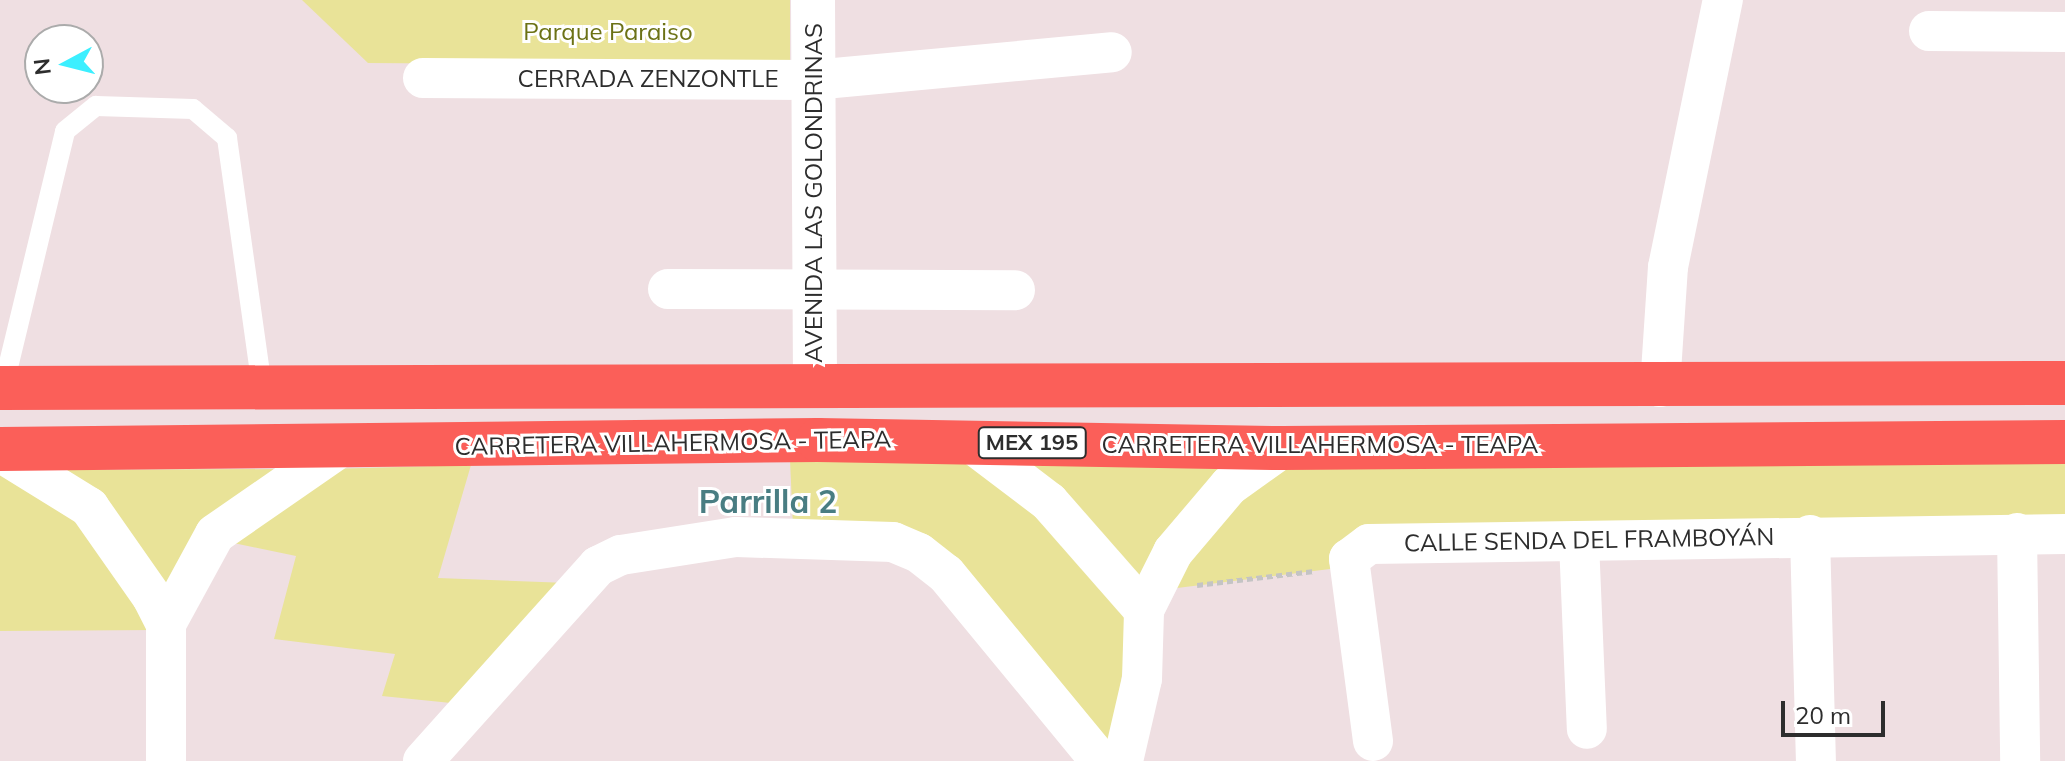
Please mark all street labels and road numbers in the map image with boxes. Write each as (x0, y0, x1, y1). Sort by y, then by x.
street label: AVENIDA LAS GOLONDRINAS (800, 23, 828, 363)
street label: CERRADA ZENZONTLE (517, 65, 779, 93)
street label: CARRETERA VILLAHERMOSA - TEAPA (454, 425, 892, 461)
road number: MEX 195 (976, 425, 1088, 461)
street label: CARRETERA VILLAHERMOSA - TEAPA (1102, 431, 1538, 459)
street label: CALLE SENDA DEL FRAMBOYÁN (1404, 522, 1774, 558)

